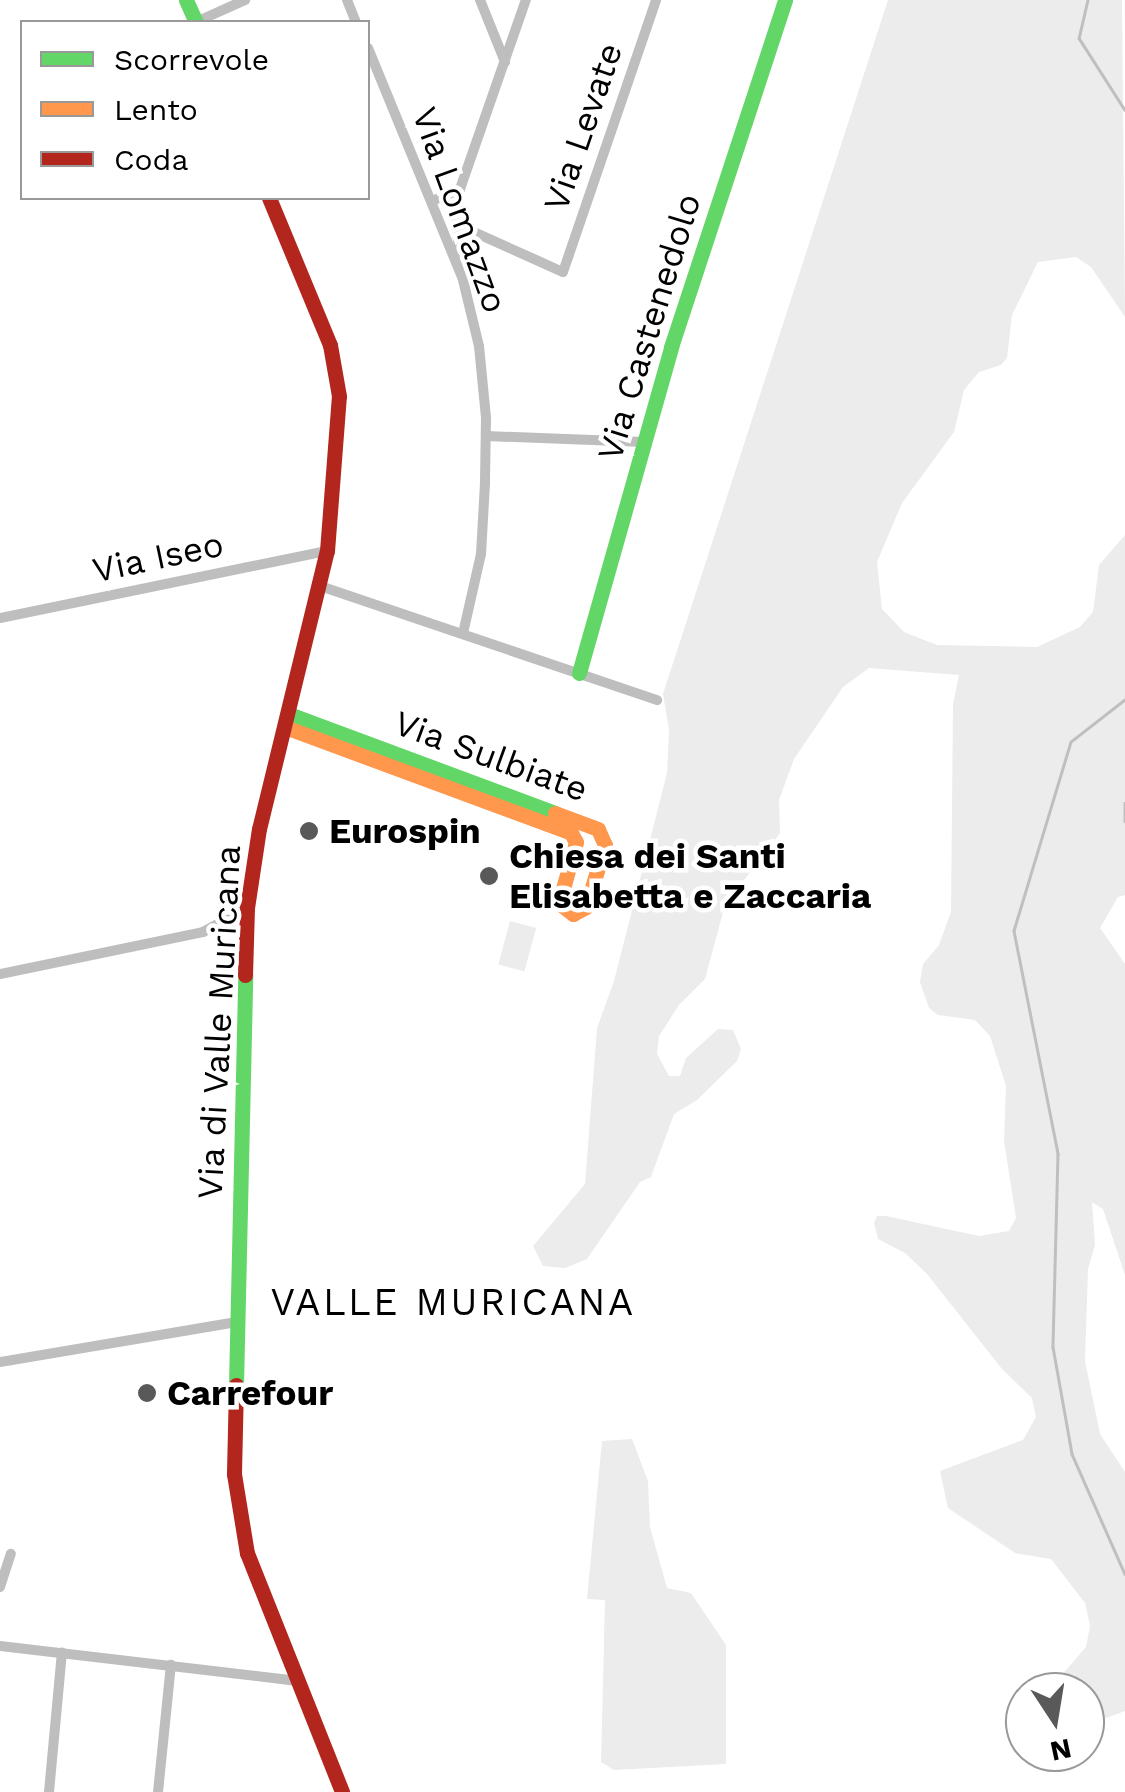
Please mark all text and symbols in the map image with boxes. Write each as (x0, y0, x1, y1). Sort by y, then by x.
legend (20, 20, 370, 200)
street label: Via Levate (535, 37, 631, 217)
text: Scorrevole (114, 42, 269, 77)
text: Lento (114, 92, 198, 127)
street label: Via Lomazzo (403, 101, 517, 319)
text: Coda (114, 142, 188, 177)
street label: Via Castenedolo (588, 188, 710, 466)
street label: Via Iseo (88, 523, 228, 591)
street label: Via Sulbiate (388, 701, 594, 811)
place label: Eurospin (329, 810, 481, 852)
marker: Eurospin (298, 820, 320, 842)
place label: Chiesa dei Santi Elisabetta e Zaccaria (509, 835, 872, 917)
street label: Via di Valle Muricana (189, 843, 249, 1201)
marker: Chiesa dei Santi Elisabetta e Zaccaria (478, 865, 500, 887)
district label: VALLE MURICANA (270, 1280, 636, 1326)
place label: Carrefour (167, 1372, 333, 1414)
marker: Carrefour (136, 1382, 158, 1404)
north arrow (1005, 1672, 1105, 1772)
text: N (1047, 1732, 1075, 1768)

